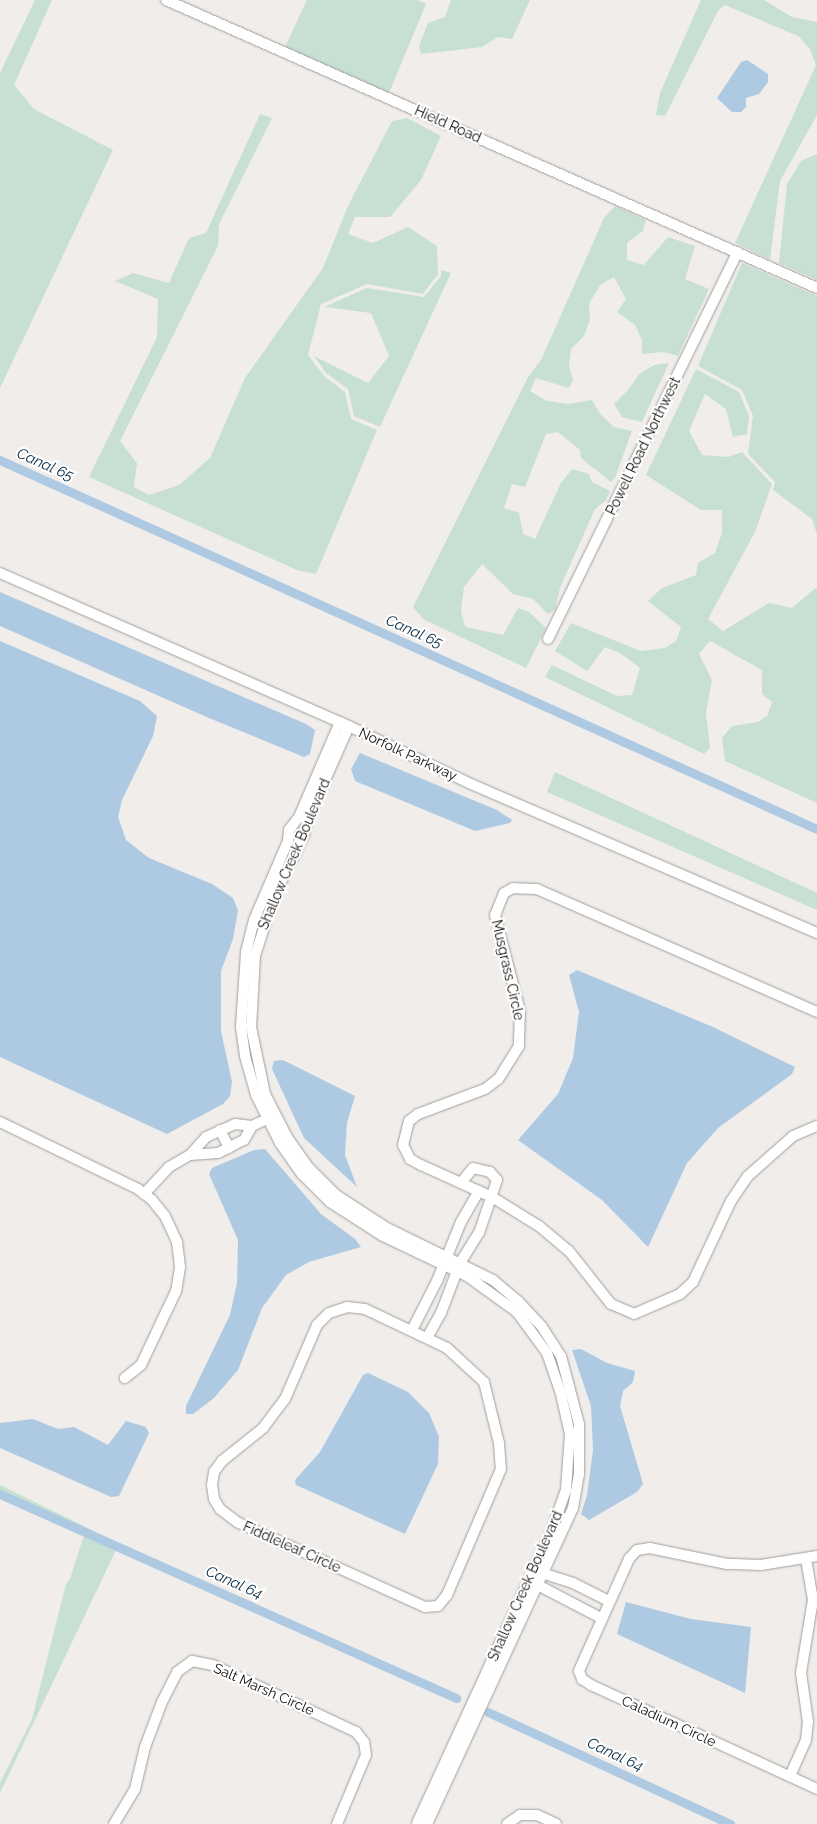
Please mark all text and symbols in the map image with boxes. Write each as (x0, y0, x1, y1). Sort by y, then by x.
street label: Hield Road (412, 102, 484, 146)
street label: Powell Road Northwest (602, 374, 684, 518)
water label: Canal 65 (14, 444, 76, 486)
water label: Canal 65 (383, 611, 445, 653)
street label: Norfolk Parkway (356, 724, 460, 784)
street label: Shallow Creek Boulevard (254, 776, 334, 932)
street label: Musgrass Circle (488, 918, 528, 1022)
street label: Shallow Creek Boulevard (484, 1508, 566, 1664)
street label: Fiddleleaf Circle (240, 1518, 344, 1576)
water label: Canal 64 (203, 1562, 265, 1604)
street label: Salt Marsh Circle (211, 1659, 317, 1719)
street label: Caladium Circle (619, 1692, 719, 1750)
water label: Canal 64 (584, 1734, 646, 1776)

